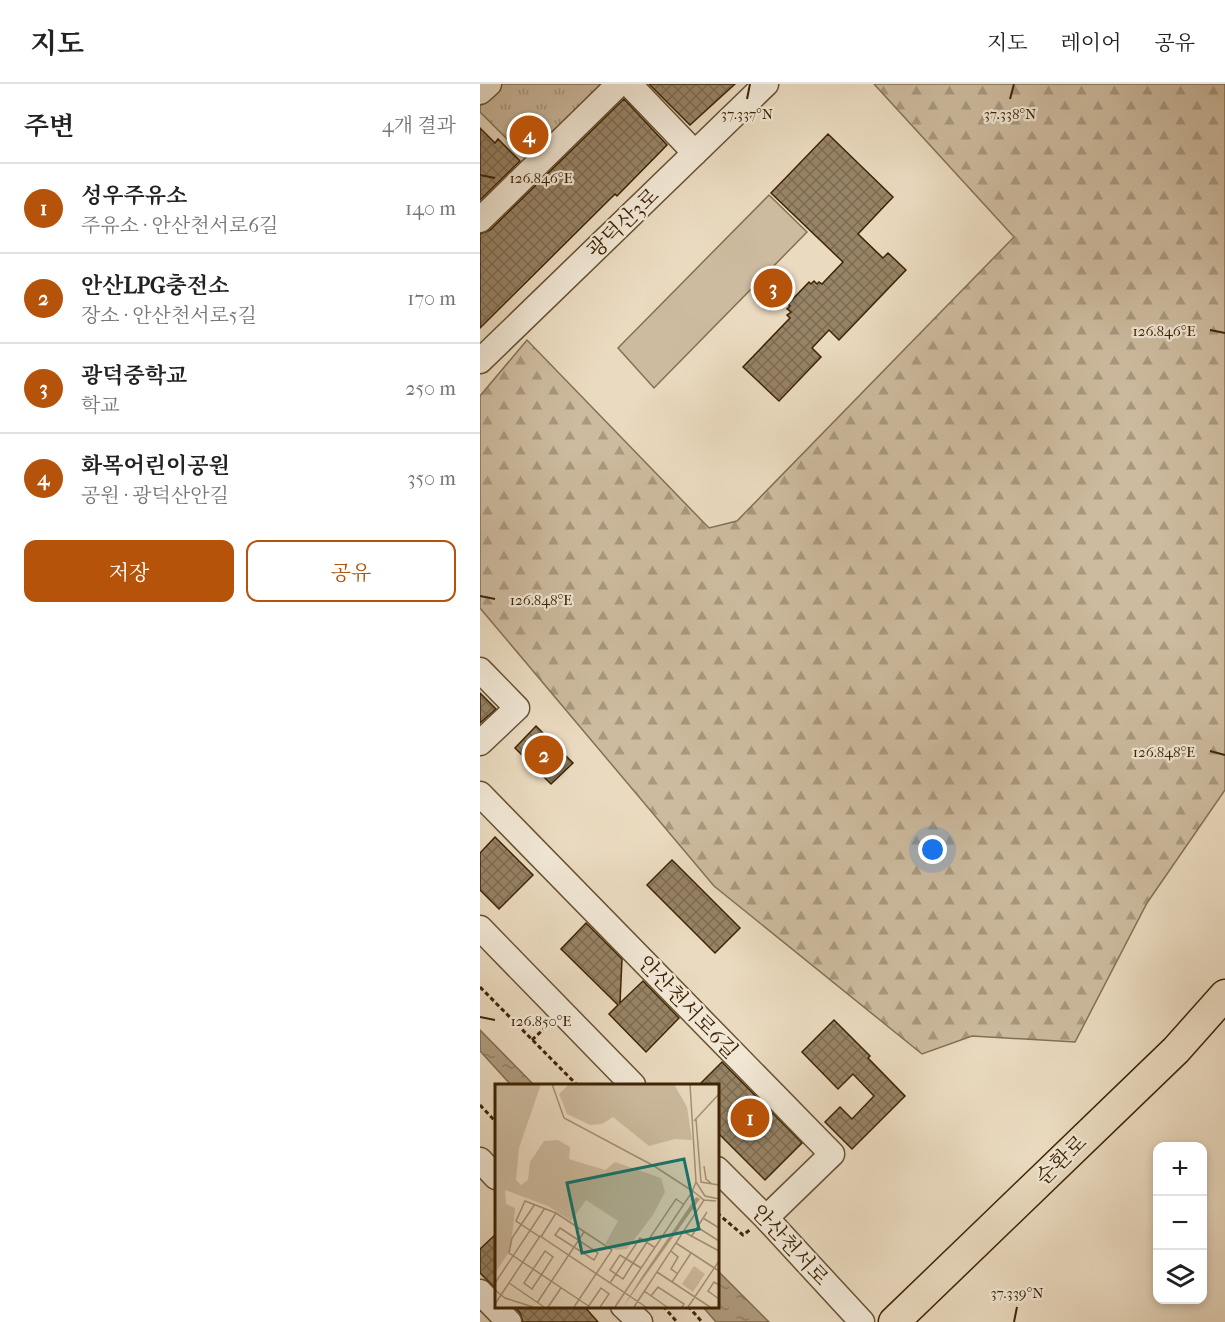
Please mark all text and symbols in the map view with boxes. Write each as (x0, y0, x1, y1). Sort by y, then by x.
text: 지도 (30, 27, 84, 60)
text: 지도 (987, 31, 1028, 55)
text: 레이어 (1061, 31, 1121, 55)
text: 공유 (1154, 31, 1195, 55)
text: 37.337°N (721, 105, 774, 123)
text: 37.338°N (984, 105, 1037, 123)
text: 주변 (24, 111, 74, 142)
pin: 4 (509, 112, 548, 158)
text: 4개 결과 (382, 114, 456, 137)
text: 126.846°E (509, 169, 573, 187)
text: 성우주유소 (81, 183, 187, 209)
street label: 광덕산3로 (582, 183, 664, 263)
text: 1 (40, 197, 47, 220)
text: 140 m (405, 197, 456, 220)
text: 주유소 · 안산천서로6길 (81, 214, 278, 237)
pin: 3 (754, 266, 792, 310)
text: 안산LPG충전소 (81, 273, 229, 299)
text: 2 (38, 287, 49, 310)
text: 170 m (407, 287, 456, 310)
text: 장소 · 안산천서로5길 (81, 304, 257, 327)
text: 126.846°E (1132, 322, 1196, 340)
text: 광덕중학교 (81, 363, 187, 389)
text: 3 (39, 377, 48, 400)
text: 250 m (405, 377, 456, 400)
text: 학교 (81, 394, 120, 417)
text: 화목어린이공원 (81, 453, 230, 479)
text: 4 (38, 467, 49, 490)
text: 350 m (407, 467, 456, 490)
text: 공원 · 광덕산안길 (81, 484, 229, 507)
button: 저장 (24, 540, 234, 602)
button: 공유 (246, 540, 456, 602)
text: 126.848°E (510, 591, 572, 609)
pin: 2 (524, 732, 564, 778)
text: 126.848°E (1133, 743, 1195, 761)
your location (918, 835, 947, 864)
street label: 안산천서로6길 (633, 951, 743, 1063)
text: 126.850°E (511, 1012, 571, 1030)
inset map (495, 1084, 718, 1307)
pin: 1 (730, 1096, 770, 1140)
street label: 순환로 (1031, 1130, 1091, 1190)
map controls (1153, 1142, 1207, 1304)
button: + (1153, 1142, 1207, 1196)
button: − (1153, 1196, 1207, 1250)
street label: 안산천서로 (747, 1200, 833, 1290)
button: layers (1153, 1250, 1207, 1304)
text: 37.339°N (990, 1284, 1044, 1302)

